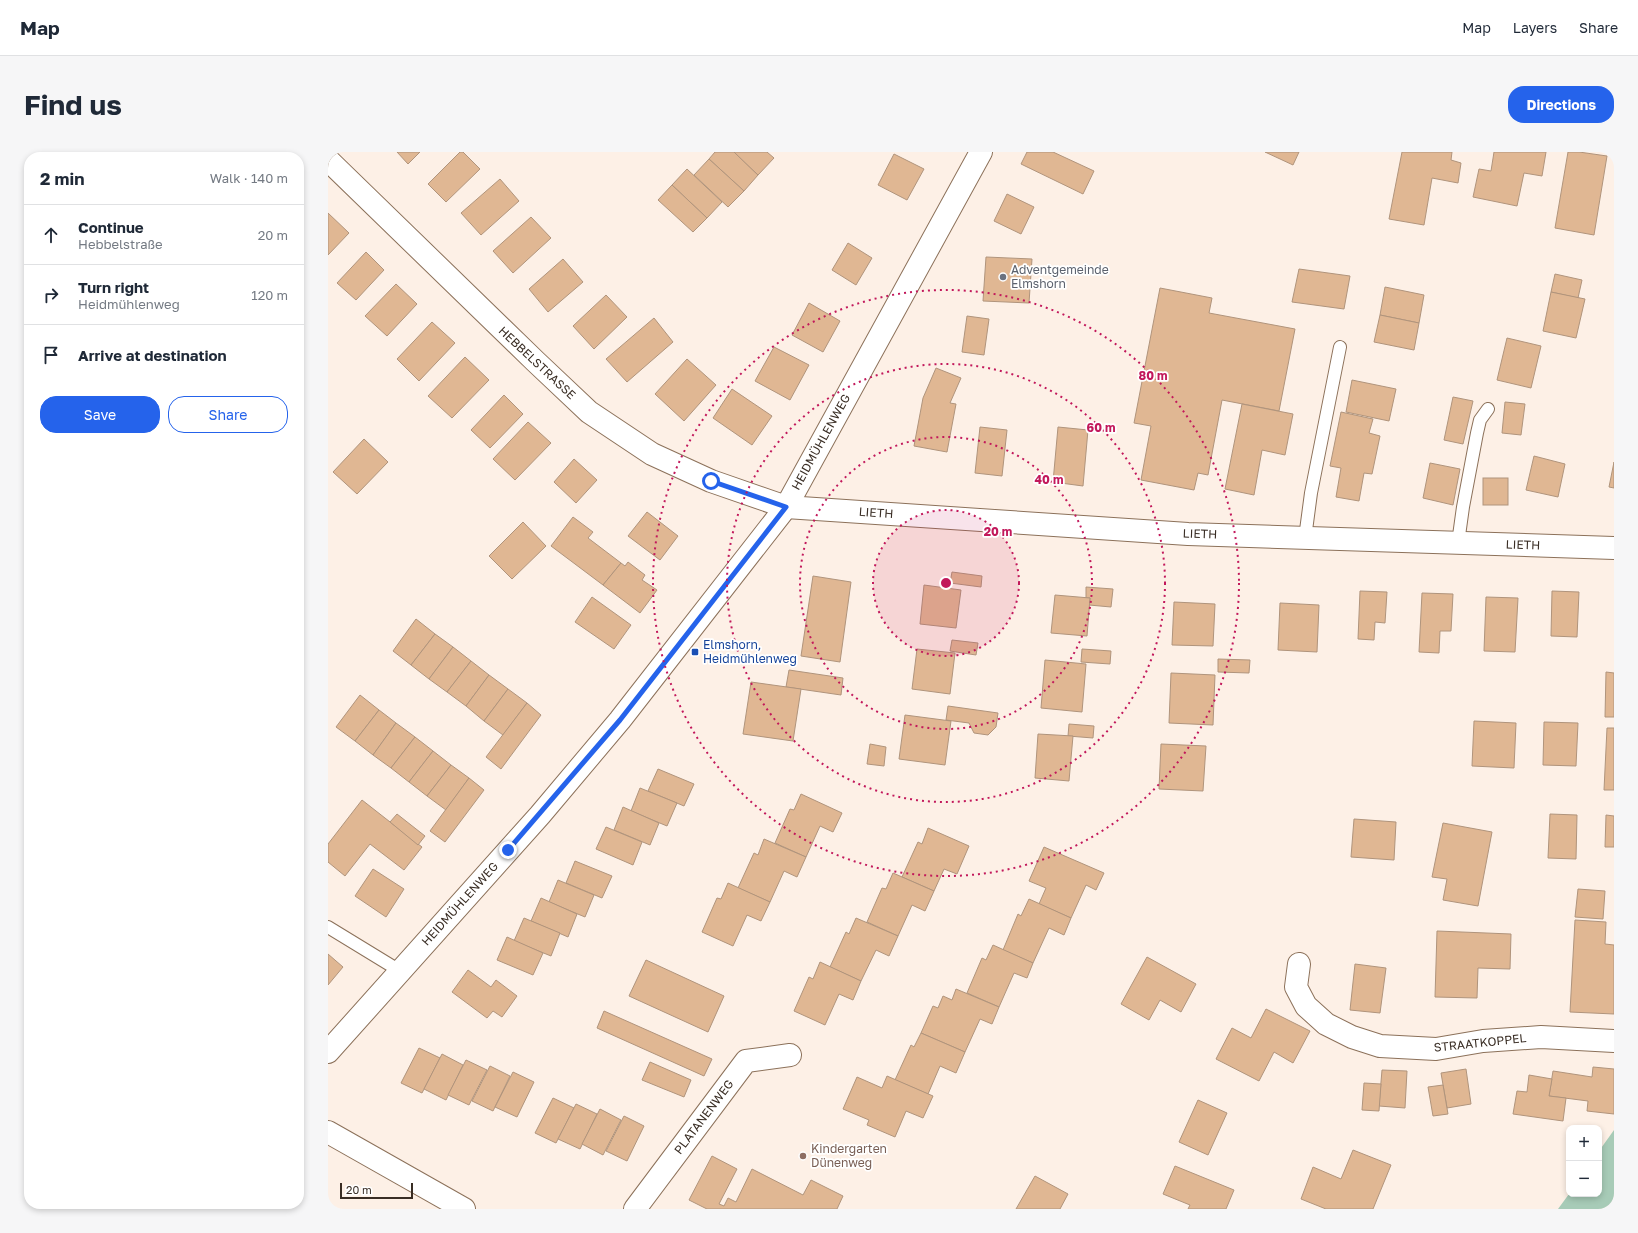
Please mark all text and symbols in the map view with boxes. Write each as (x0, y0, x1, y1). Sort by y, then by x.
text: Map (20, 16, 60, 39)
text: Map (1462, 19, 1491, 36)
text: Layers (1513, 19, 1557, 36)
text: Share (1579, 19, 1618, 36)
button: Directions (1508, 86, 1614, 123)
text: Find us (24, 88, 122, 121)
text: 2 min (40, 168, 84, 189)
text: Walk · 140 m (210, 170, 288, 186)
text: Continue (78, 218, 144, 236)
icon: ahead (40, 224, 62, 246)
text: 20 m (258, 227, 288, 243)
text: Hebbelstraße (78, 236, 163, 252)
place label: Adventgemeinde Elmshorn (1011, 262, 1109, 291)
marker: Adventgemeinde Elmshorn (998, 272, 1008, 282)
text: Turn right (78, 278, 149, 296)
icon: right (40, 284, 62, 306)
text: 120 m (251, 287, 288, 303)
text: Heidmühlenweg (78, 296, 180, 312)
street label: HEBBELSTRASSE (496, 323, 579, 402)
icon: arrive (40, 344, 62, 366)
text: Arrive at destination (78, 346, 227, 364)
text: 80 m (1139, 368, 1167, 383)
street label: HEIDMÜHLENWEG (788, 391, 853, 492)
button: Save (40, 396, 160, 433)
button: Share (168, 396, 288, 433)
text: 60 m (1087, 420, 1115, 435)
route start (702, 472, 720, 490)
text: 40 m (1035, 472, 1063, 487)
street label: LIETH (858, 504, 894, 521)
text: 20 m (984, 524, 1012, 539)
street label: LIETH (1182, 525, 1218, 542)
street label: LIETH (1505, 536, 1541, 553)
centre of rings (939, 576, 953, 590)
place label: Elmshorn, Heidmühlenweg (703, 637, 797, 666)
marker: Elmshorn, Heidmühlenweg (690, 647, 700, 657)
route end (499, 841, 517, 859)
street label: HEIDMÜHLENWEG (418, 859, 501, 949)
street label: STRAATKOPPEL (1433, 1030, 1527, 1055)
street label: PLATANENWEG (671, 1076, 737, 1157)
map controls (1566, 1125, 1602, 1197)
button: + (1566, 1125, 1602, 1161)
place label: Kindergarten Dünenweg (811, 1141, 887, 1170)
marker: Kindergarten Dünenweg (798, 1151, 808, 1161)
button: − (1566, 1161, 1602, 1197)
scale bar (340, 1181, 413, 1200)
text: 20 m (346, 1183, 372, 1196)

